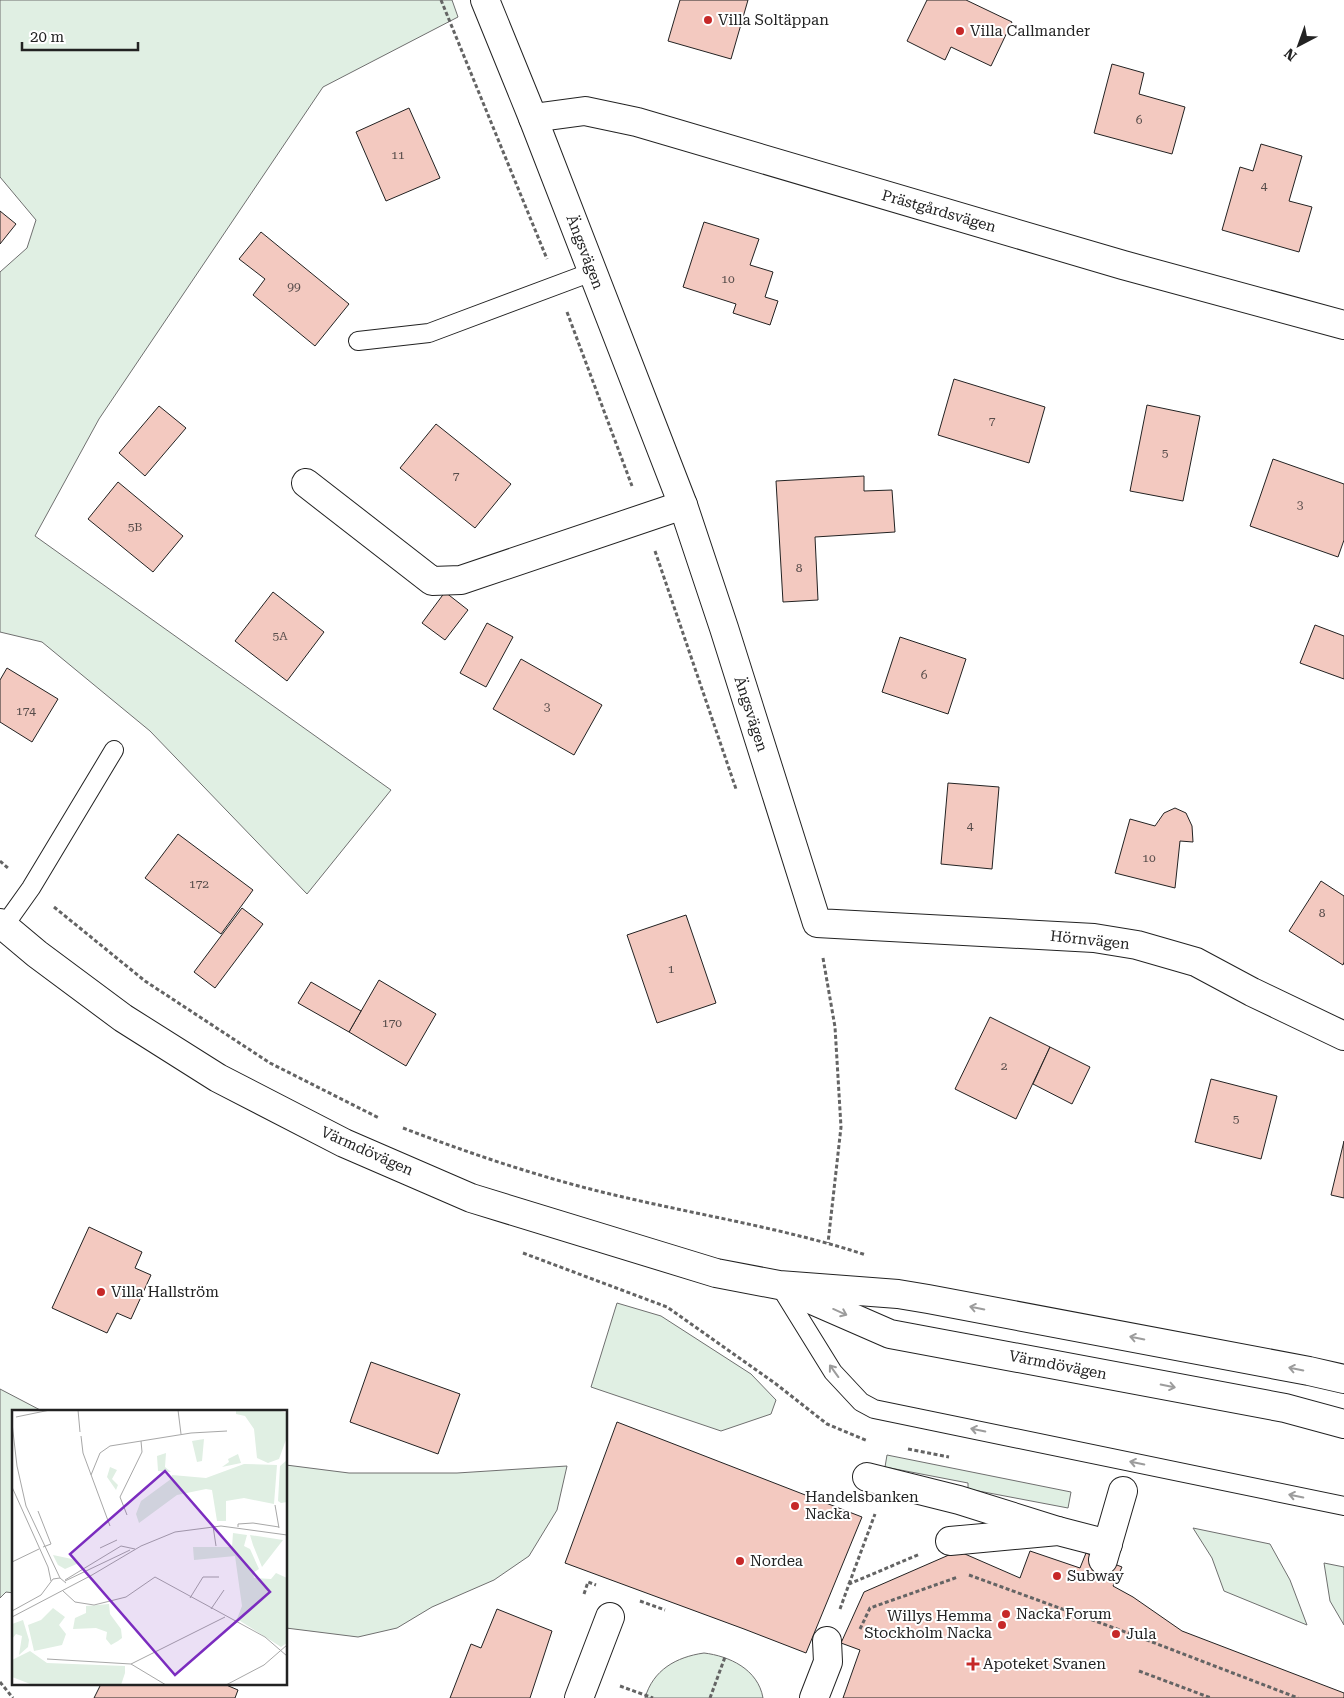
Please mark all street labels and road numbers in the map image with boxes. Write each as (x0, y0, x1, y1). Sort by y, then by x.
street label: Prästgårdsvägen (880, 186, 999, 236)
street label: Ängsvägen (563, 212, 608, 292)
street label: Ängsvägen (730, 674, 772, 754)
street label: Hörnvägen (1049, 927, 1131, 953)
street label: Värmdövägen (318, 1123, 416, 1180)
street label: Värmdövägen (1008, 1347, 1109, 1383)

